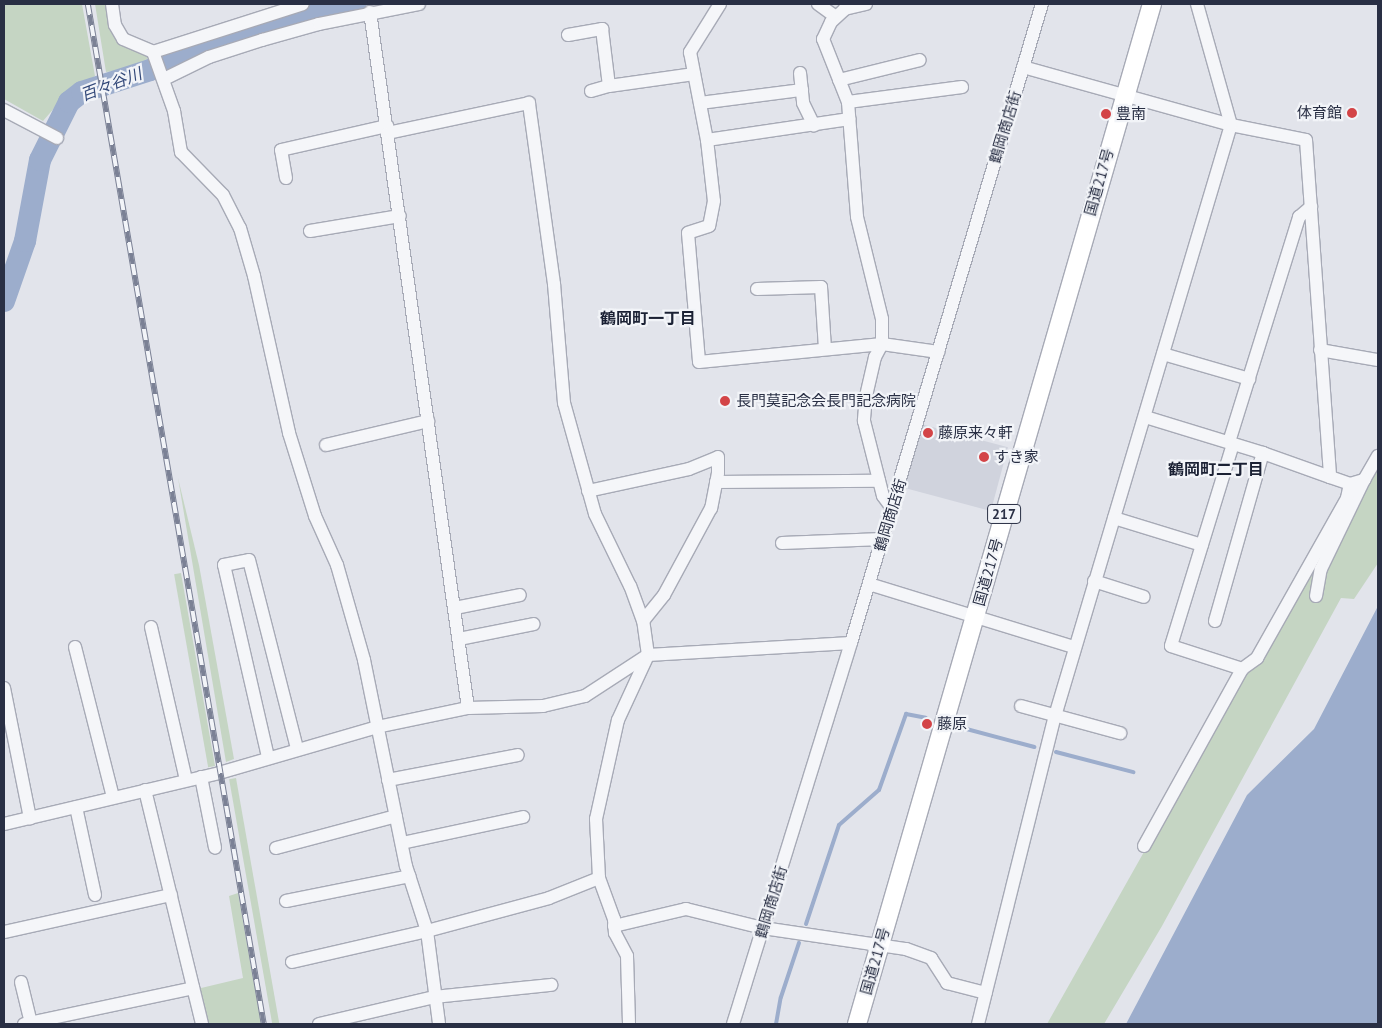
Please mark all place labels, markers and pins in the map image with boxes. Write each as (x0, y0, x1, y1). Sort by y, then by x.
place label: 体育館 (1297, 104, 1342, 122)
place label: 豊南 (1116, 105, 1146, 123)
marker: 体育館 (1346, 107, 1358, 119)
marker: 豊南 (1100, 108, 1112, 120)
place label: 長門莫記念会長門記念病院 (736, 392, 916, 410)
marker: 長門莫記念会長門記念病院 (718, 394, 732, 408)
place label: 藤原来々軒 (938, 424, 1013, 442)
marker: 藤原来々軒 (922, 427, 934, 439)
place label: すき家 (994, 448, 1039, 466)
marker: すき家 (978, 451, 990, 463)
place label: 藤原 (937, 715, 967, 733)
marker: 藤原 (921, 718, 933, 730)

